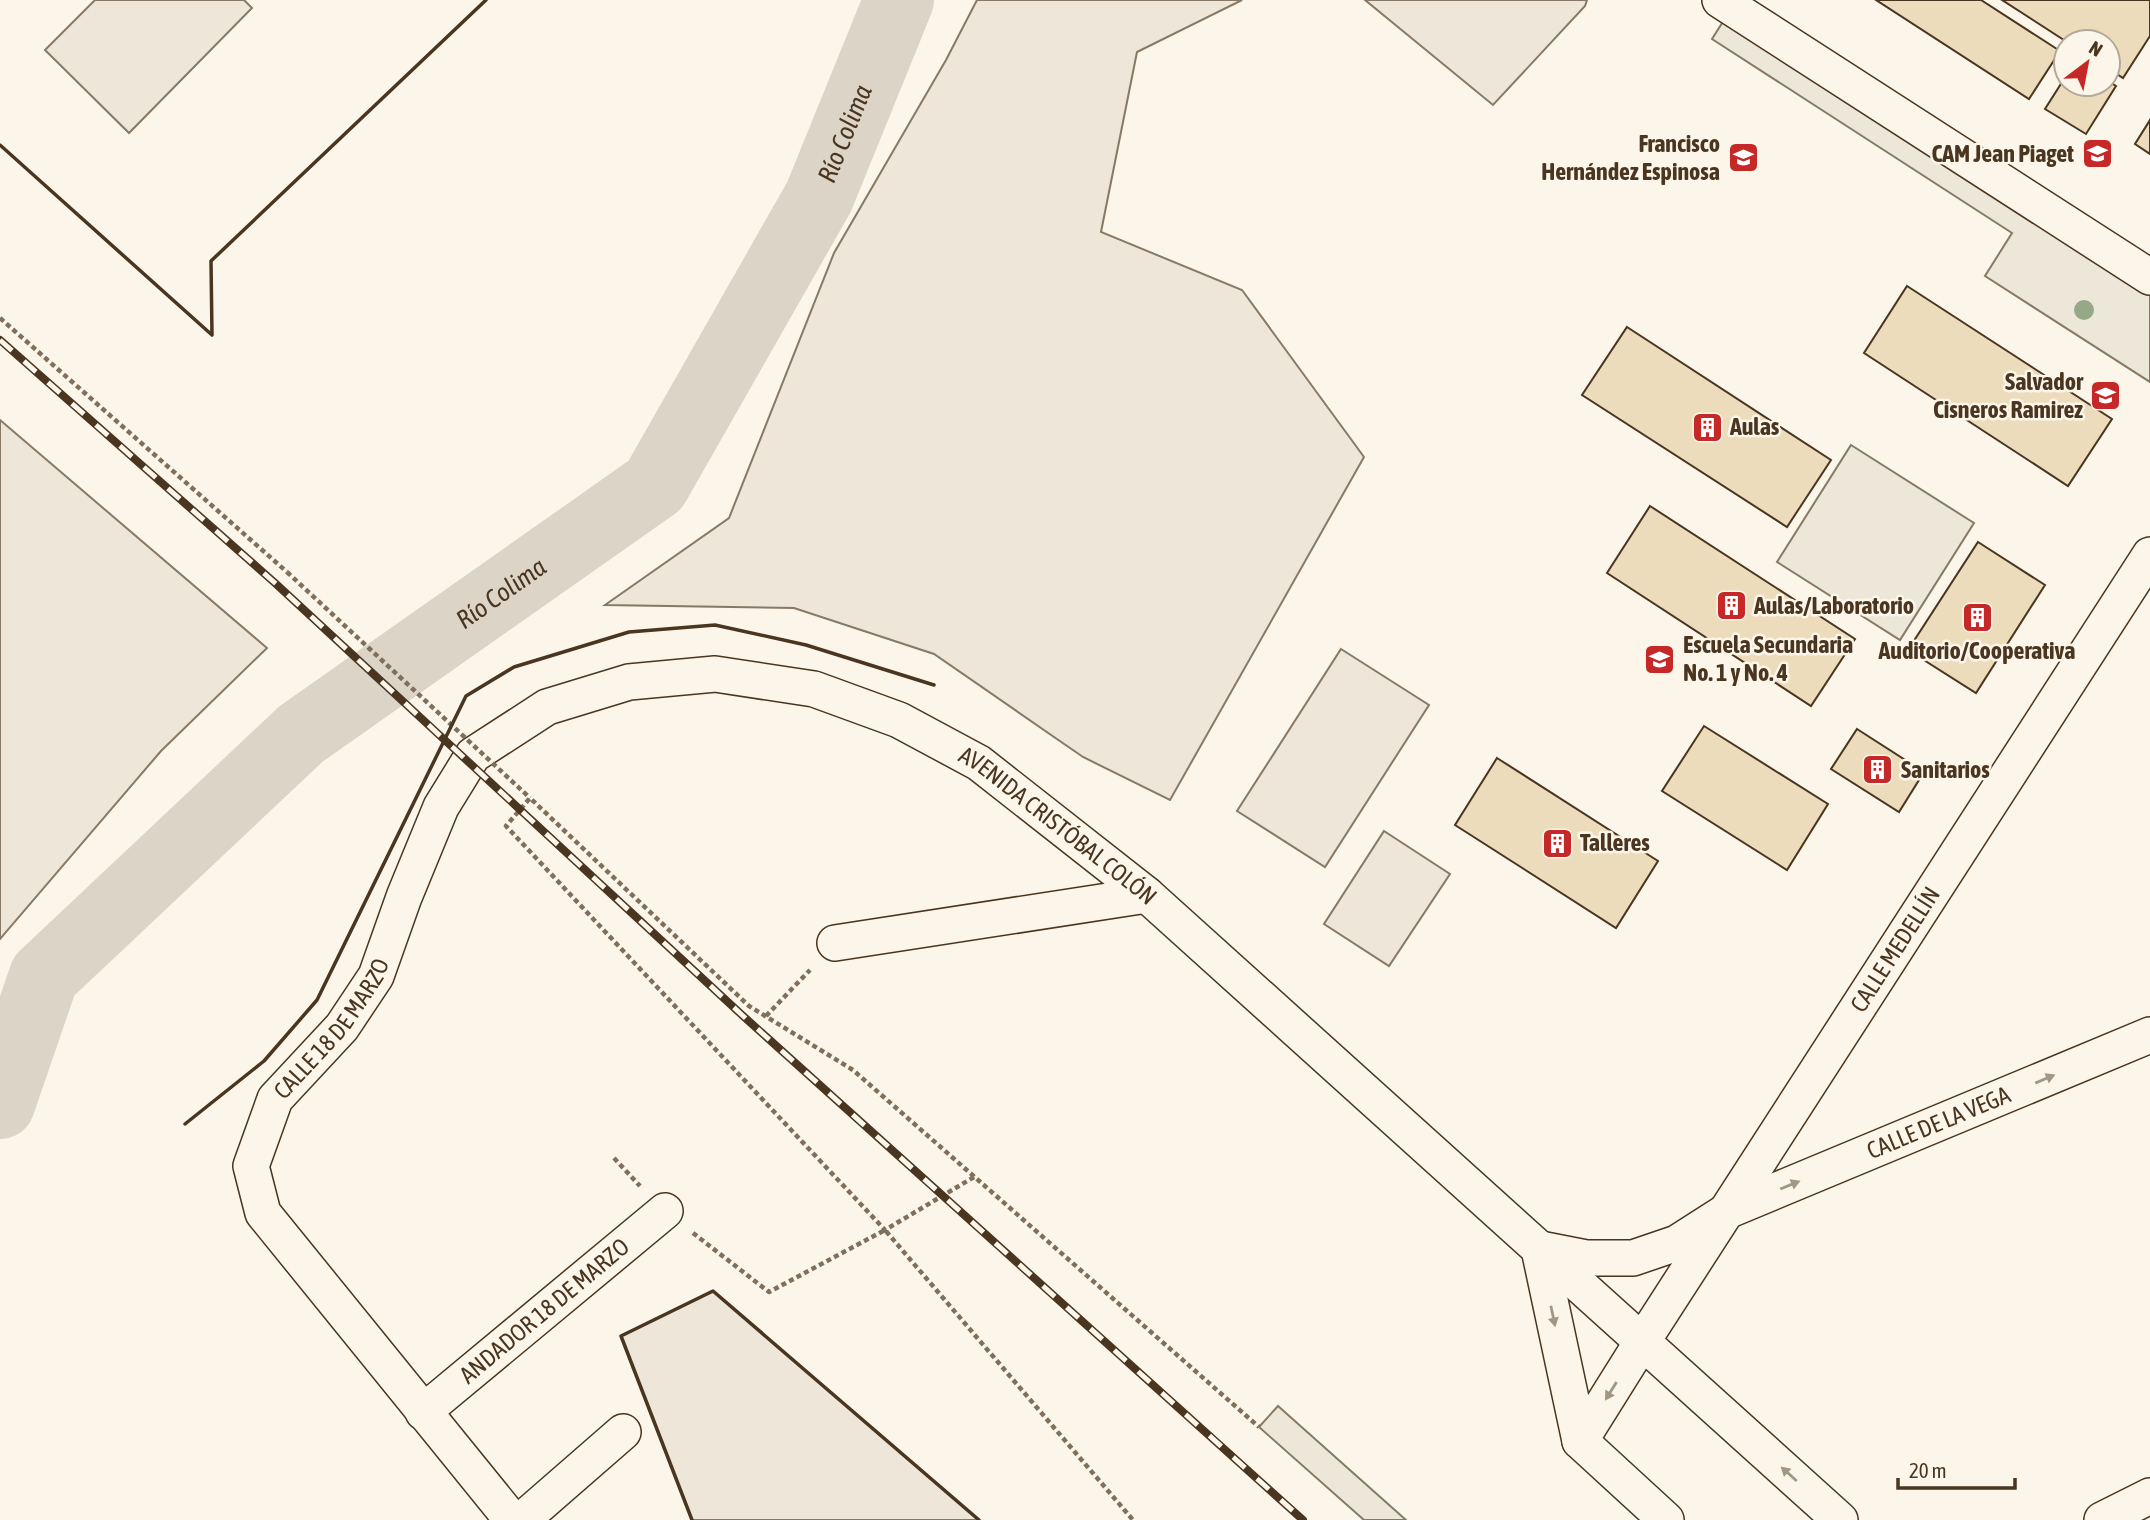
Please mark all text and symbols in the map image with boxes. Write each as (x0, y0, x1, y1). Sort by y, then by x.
north arrow (2052, 28, 2122, 98)
text: N (2085, 36, 2107, 61)
water label: Río Colima (812, 81, 878, 187)
place label: Francisco Hernández Espinosa (1541, 130, 1720, 185)
school or university icon: CAM Jean Piaget (2080, 137, 2114, 171)
place label: CAM Jean Piaget (1932, 140, 2074, 167)
school or university icon: Francisco Hernández Espinosa (1726, 141, 1760, 175)
place label: Salvador Cisneros Ramirez (1933, 368, 2084, 423)
school or university icon: Salvador Cisneros Ramirez (2089, 379, 2123, 413)
building icon: Aulas (1690, 410, 1724, 444)
place label: Aulas (1729, 413, 1780, 440)
water label: Río Colima (451, 552, 552, 635)
building icon: Aulas/Laboratorio (1714, 589, 1748, 623)
place label: Aulas/Laboratorio (1753, 592, 1914, 619)
building icon: Auditorio/Cooperativa (1960, 600, 1994, 634)
place label: Escuela Secundaria No. 1 y No. 4 (1683, 631, 1853, 686)
place label: Auditorio/Cooperativa (1878, 637, 2075, 664)
school or university icon: Escuela Secundaria No. 1 y No. 4 (1643, 642, 1677, 676)
street label: AVENIDA CRISTÓBAL COLÓN (955, 741, 1162, 910)
building icon: Sanitarios (1861, 753, 1895, 787)
place label: Sanitarios (1901, 756, 1990, 783)
building icon: Talleres (1540, 826, 1574, 860)
place label: Talleres (1580, 829, 1650, 856)
street label: CALLE MEDELLÍN (1845, 882, 1945, 1017)
street label: CALLE 18 DE MARZO (268, 955, 394, 1104)
one-way arrow (2035, 1073, 2056, 1084)
street label: CALLE DE LA VEGA (1863, 1081, 2014, 1164)
one-way arrow (1780, 1180, 1801, 1191)
street label: ANDADOR 18 DE MARZO (454, 1233, 634, 1389)
one-way arrow (1547, 1305, 1558, 1327)
one-way arrow (1604, 1382, 1617, 1401)
scale bar (1898, 1446, 2015, 1490)
text: 20 m (1909, 1458, 1947, 1482)
one-way arrow (1781, 1467, 1798, 1483)

